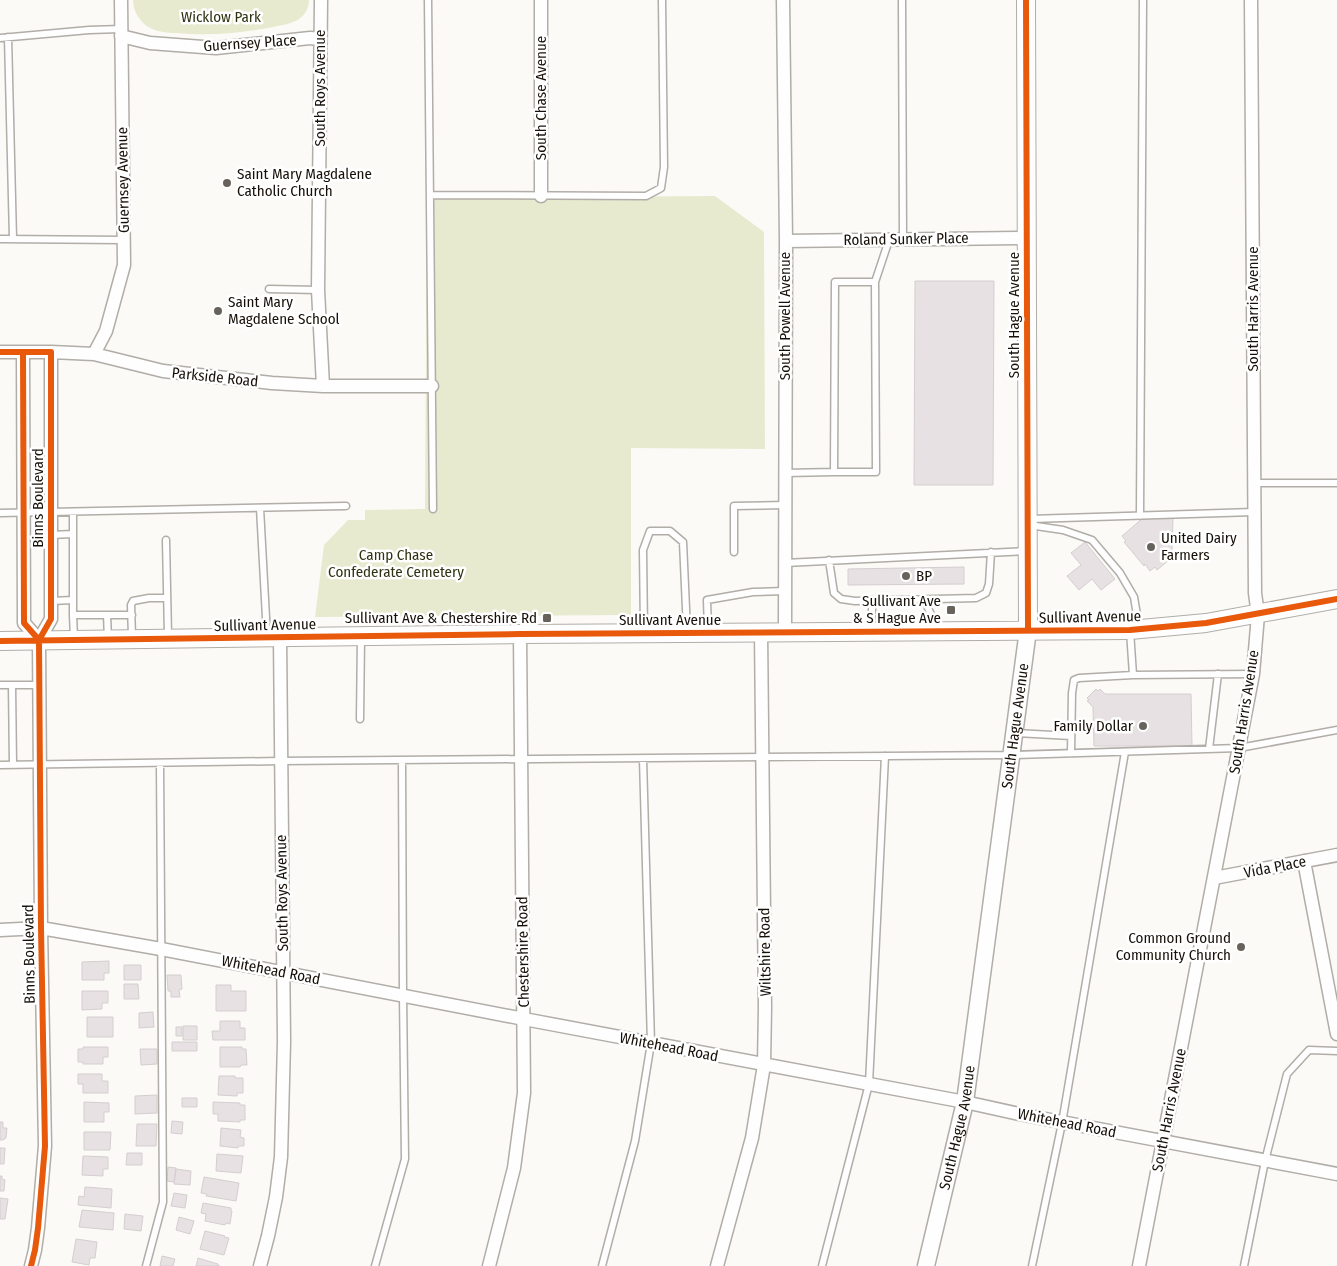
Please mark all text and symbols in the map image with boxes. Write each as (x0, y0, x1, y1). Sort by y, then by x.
park label: Wicklow Park (181, 8, 261, 26)
street label: South Roys Avenue (311, 30, 329, 146)
street label: Guernsey Place (203, 31, 297, 55)
street label: South Chase Avenue (532, 36, 550, 160)
street label: Guernsey Avenue (113, 127, 133, 233)
place label: Saint Mary Magdalene Catholic Church (237, 165, 372, 200)
marker: Saint Mary Magdalene Catholic Church (221, 177, 233, 189)
street label: Roland Sunker Place (843, 229, 969, 249)
street label: South Harris Avenue (1244, 246, 1262, 372)
street label: South Powell Avenue (776, 252, 794, 380)
street label: South Hague Avenue (1005, 252, 1023, 378)
place label: Saint Mary Magdalene School (228, 293, 340, 328)
marker: Saint Mary Magdalene School (212, 305, 224, 317)
street label: Parkside Road (171, 364, 259, 390)
street label: Binns Boulevard (29, 448, 47, 548)
place label: United Dairy Farmers (1161, 529, 1237, 564)
marker: United Dairy Farmers (1145, 541, 1157, 553)
park label: Camp Chase Confederate Cemetery (328, 546, 464, 581)
place label: BP (916, 567, 932, 585)
marker: BP (900, 570, 912, 582)
place label: Sullivant Ave & S Hague Ave (853, 592, 941, 627)
marker: Sullivant Ave & S Hague Ave (945, 604, 957, 616)
street label: Sullivant Avenue (1039, 607, 1141, 627)
place label: Sullivant Ave & Chestershire Rd (345, 609, 537, 627)
street label: Sullivant Avenue (619, 611, 721, 629)
marker: Sullivant Ave & Chestershire Rd (541, 612, 553, 624)
street label: Sullivant Avenue (214, 615, 316, 635)
street label: South Harris Avenue (1225, 649, 1263, 775)
street label: South Hague Avenue (998, 662, 1033, 790)
place label: Family Dollar (1054, 717, 1134, 735)
marker: Family Dollar (1137, 720, 1149, 732)
street label: South Roys Avenue (272, 834, 292, 952)
street label: Vida Place (1242, 852, 1308, 882)
street label: Chestershire Road (513, 896, 533, 1008)
street label: Binns Boulevard (19, 904, 39, 1004)
street label: Wiltshire Road (755, 907, 775, 997)
place label: Common Ground Community Church (1116, 929, 1231, 964)
marker: Common Ground Community Church (1235, 941, 1247, 953)
street label: Whitehead Road (220, 952, 322, 988)
street label: Whitehead Road (618, 1029, 720, 1065)
street label: South Harris Avenue (1148, 1047, 1190, 1173)
street label: South Hague Avenue (935, 1064, 979, 1192)
street label: Whitehead Road (1016, 1105, 1118, 1141)

